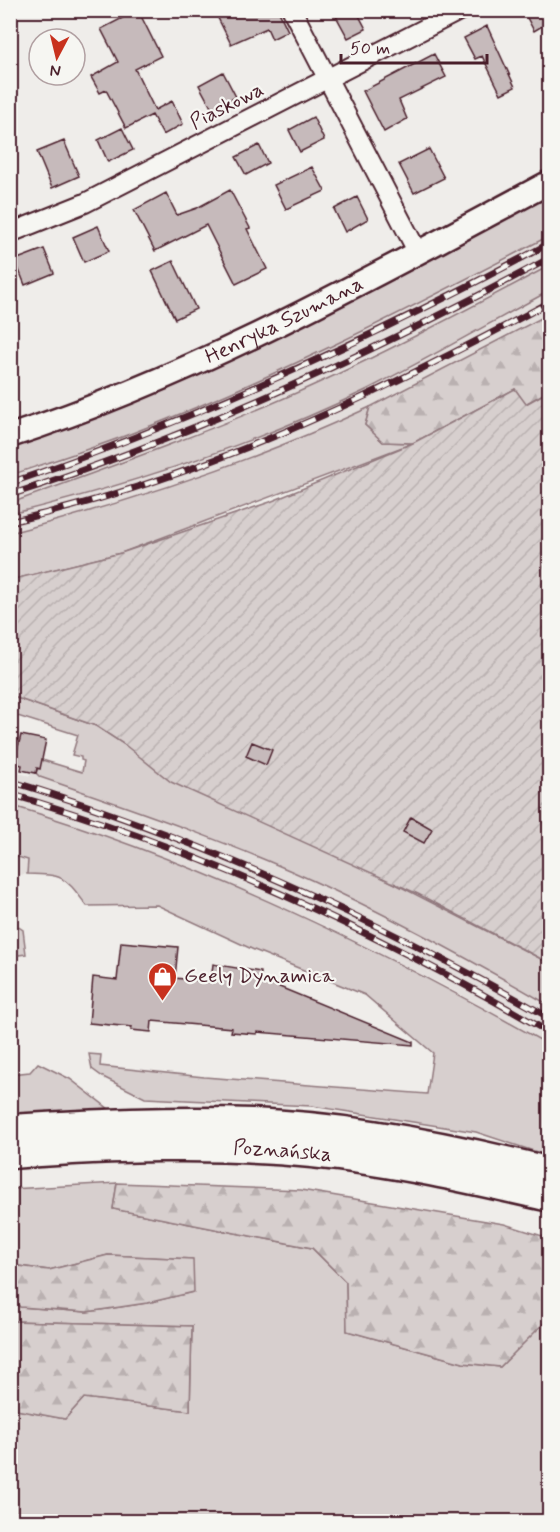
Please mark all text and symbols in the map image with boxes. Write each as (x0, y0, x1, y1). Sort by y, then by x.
north arrow (27, 27, 87, 87)
scale bar (341, 27, 486, 65)
text: 50 m (350, 37, 390, 61)
text: N (49, 59, 62, 81)
street label: Piaskowa (185, 75, 269, 137)
street label: Henryka Szumana (201, 270, 368, 371)
shop icon: Geely Dynamica (147, 960, 179, 1002)
place label: Geely Dynamica (184, 962, 335, 990)
street label: Poznańska (233, 1134, 334, 1169)

